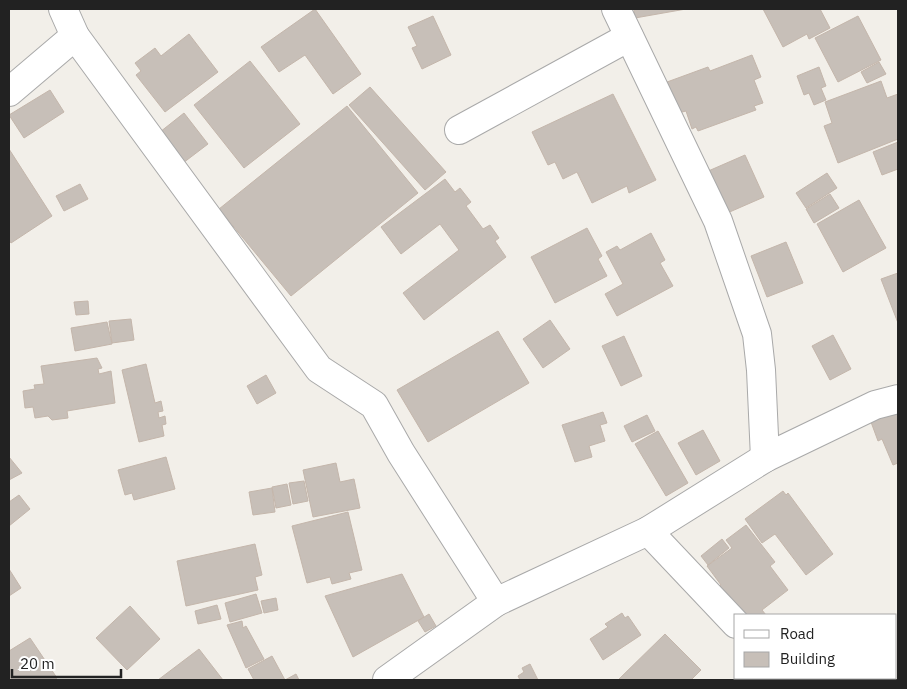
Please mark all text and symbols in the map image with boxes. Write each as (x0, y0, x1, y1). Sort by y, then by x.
legend (734, 614, 897, 679)
text: Road (780, 624, 815, 643)
scale bar (12, 646, 121, 678)
text: Building (780, 649, 835, 668)
text: 20 m (20, 654, 55, 673)

